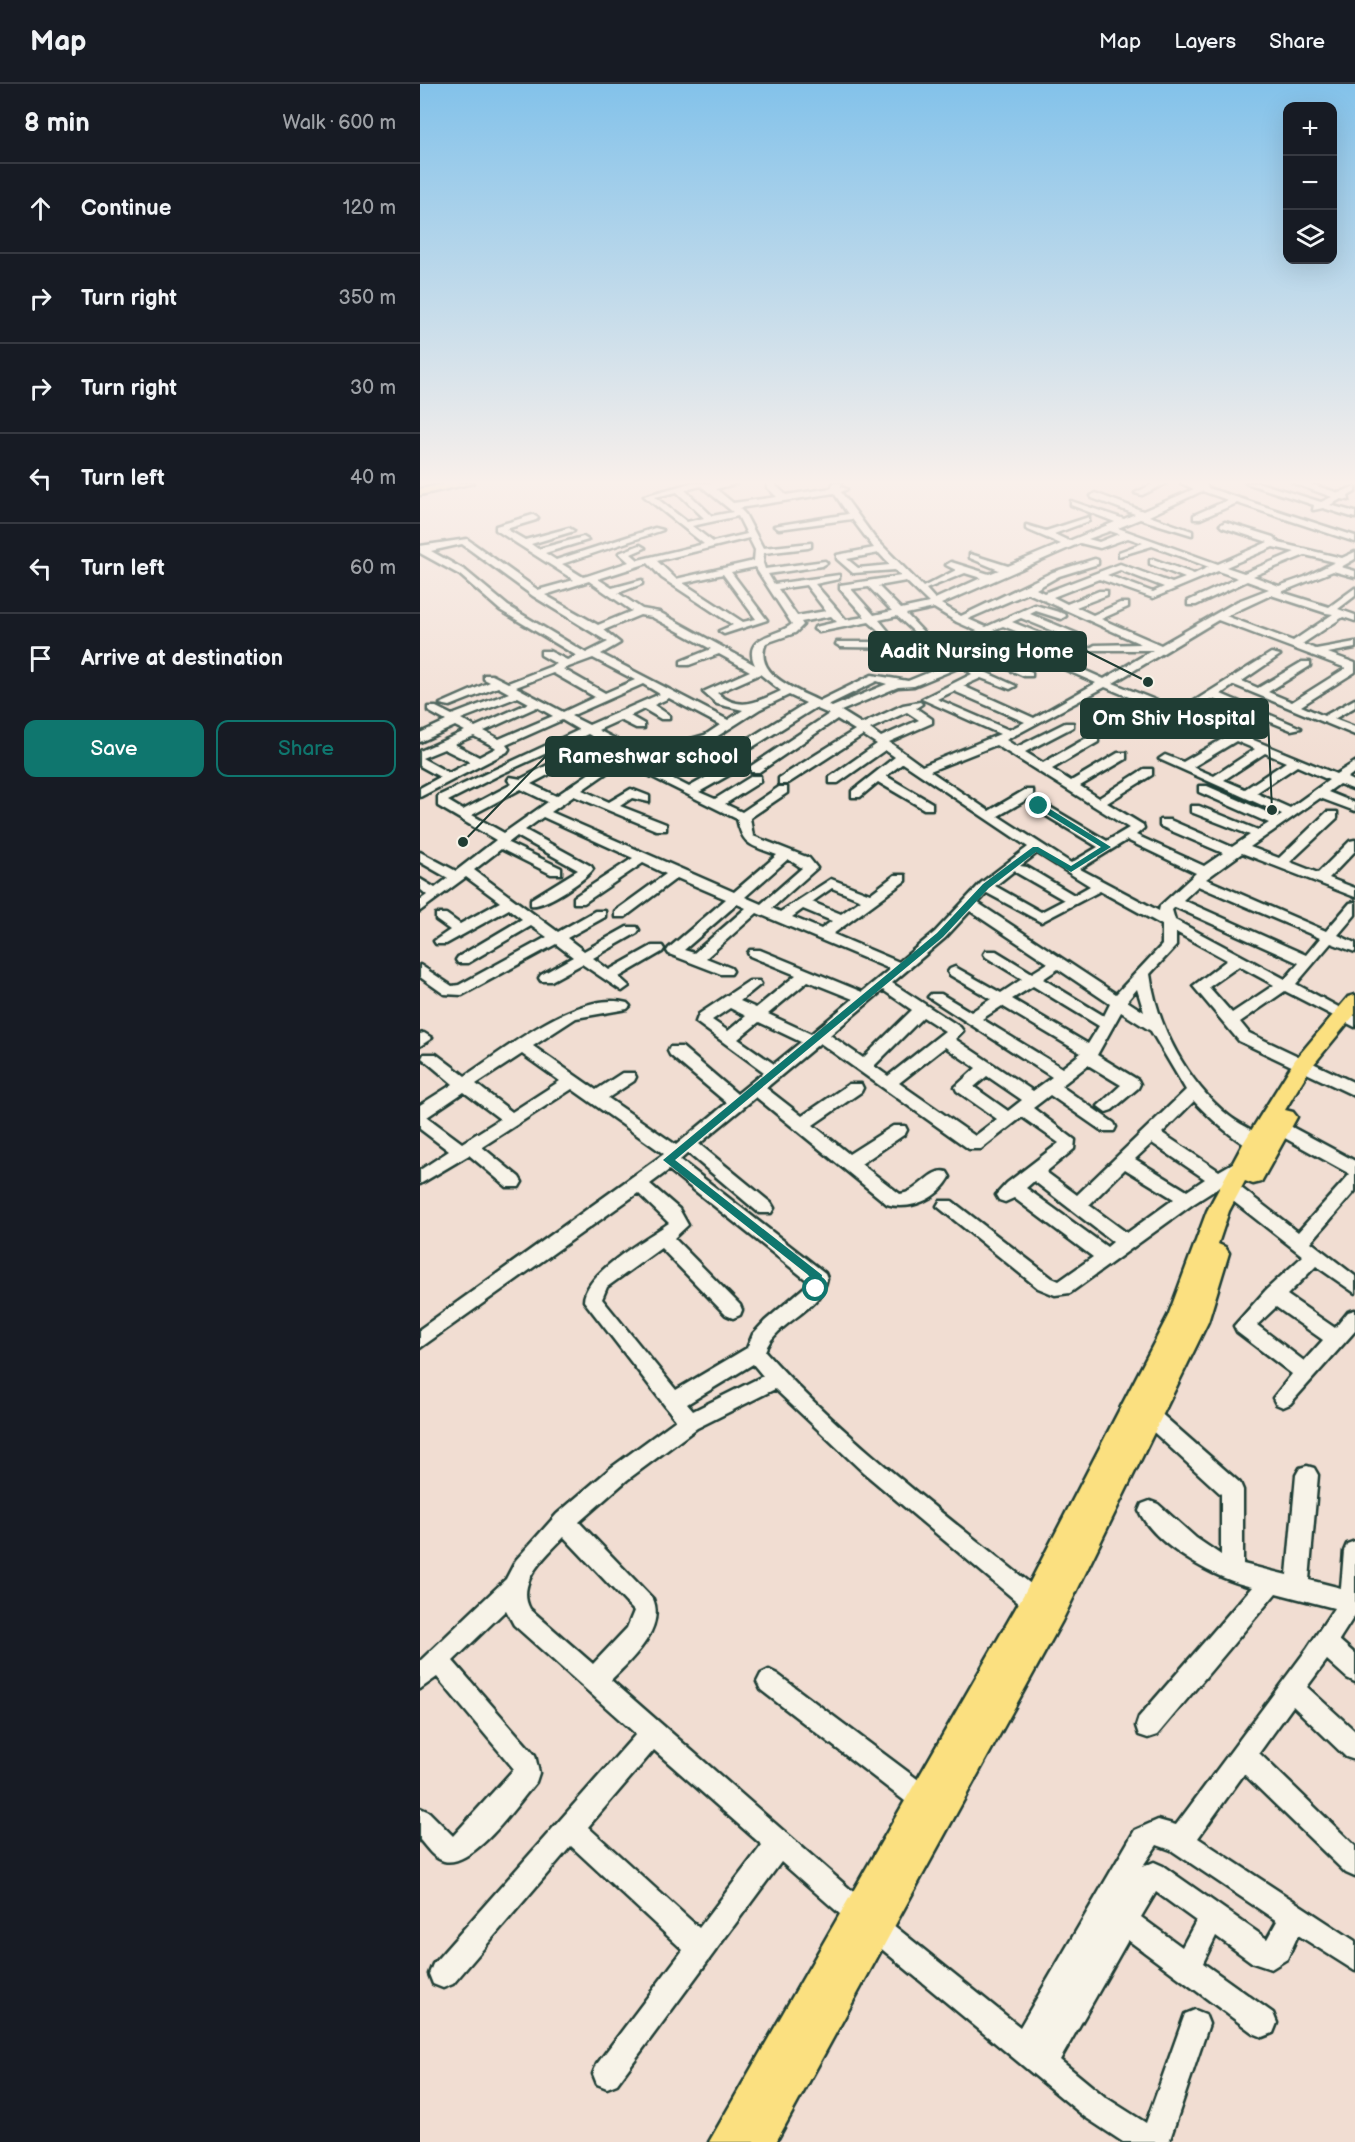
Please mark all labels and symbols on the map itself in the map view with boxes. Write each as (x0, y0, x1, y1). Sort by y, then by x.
callout: Aadit Nursing Home (869, 632, 1086, 671)
text: Aadit Nursing Home (879, 639, 1074, 664)
callout: Om Shiv Hospital (1081, 699, 1268, 738)
text: Om Shiv Hospital (1092, 706, 1256, 731)
callout: Rameshwar school (546, 737, 750, 776)
text: Rameshwar school (558, 744, 738, 769)
route end (1025, 792, 1051, 818)
route start (802, 1275, 828, 1301)

